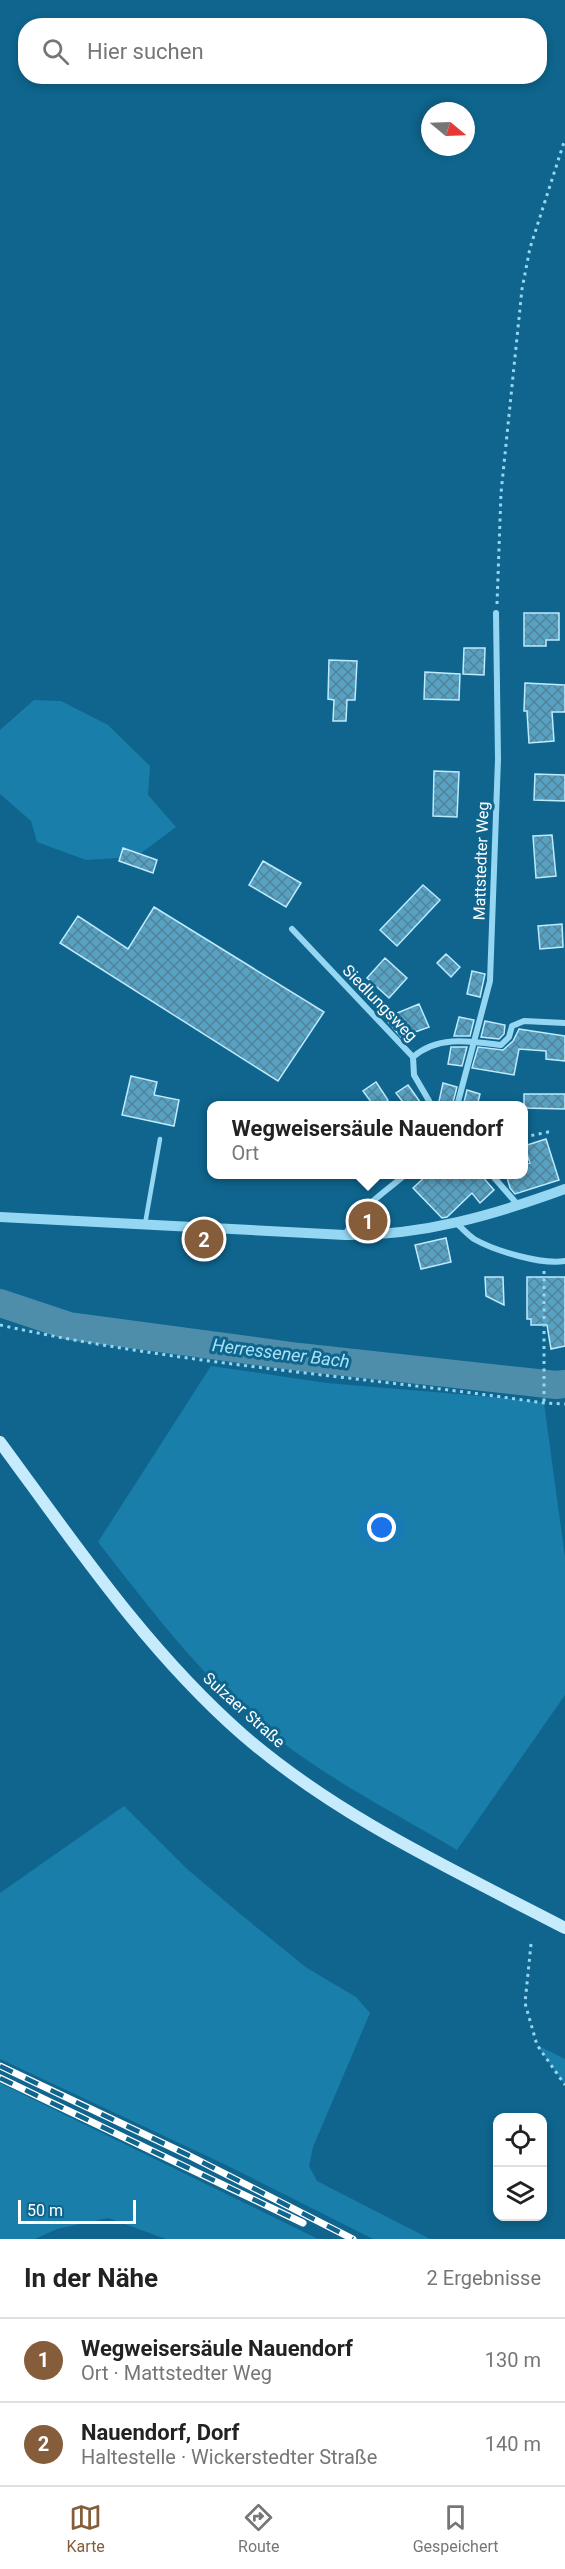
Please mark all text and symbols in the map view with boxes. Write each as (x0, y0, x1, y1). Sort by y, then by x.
search box (18, 18, 547, 84)
icon: search (39, 35, 72, 68)
text: Hier suchen (87, 39, 204, 64)
north arrow (421, 102, 475, 156)
street label: Mattstedter Weg (469, 801, 493, 921)
street label: Siedlungsweg (339, 961, 421, 1045)
popup (207, 1101, 528, 1179)
text: Wegweisersäule Nauendorf (232, 1116, 503, 1141)
text: Ort (232, 1141, 259, 1165)
pin: 1 (348, 1198, 388, 1244)
pin: 2 (184, 1216, 224, 1262)
water label: Herressener Bach (211, 1334, 351, 1372)
your location (367, 1513, 396, 1542)
street label: Sulzaer Straße (199, 1668, 289, 1752)
map controls (493, 2113, 547, 2221)
button: locate (493, 2113, 547, 2167)
button: layers (493, 2167, 547, 2221)
scale bar (18, 2197, 136, 2224)
text: 50 m (27, 2201, 63, 2220)
text: In der Nähe (24, 2263, 158, 2293)
text: 2 Ergebnisse (427, 2266, 541, 2290)
text: Wegweisersäule Nauendorf (81, 2336, 353, 2361)
text: 1 (38, 2348, 49, 2372)
text: 130 m (485, 2348, 541, 2372)
text: Ort · Mattstedter Weg (81, 2361, 272, 2385)
text: Nauendorf, Dorf (81, 2420, 240, 2445)
text: 2 (38, 2432, 49, 2456)
text: 140 m (485, 2432, 541, 2456)
text: Haltestelle · Wickerstedter Straße (81, 2445, 377, 2469)
tab: Karte (67, 2501, 105, 2556)
tab: Route (238, 2501, 280, 2556)
tab: Gespeichert (413, 2501, 498, 2556)

